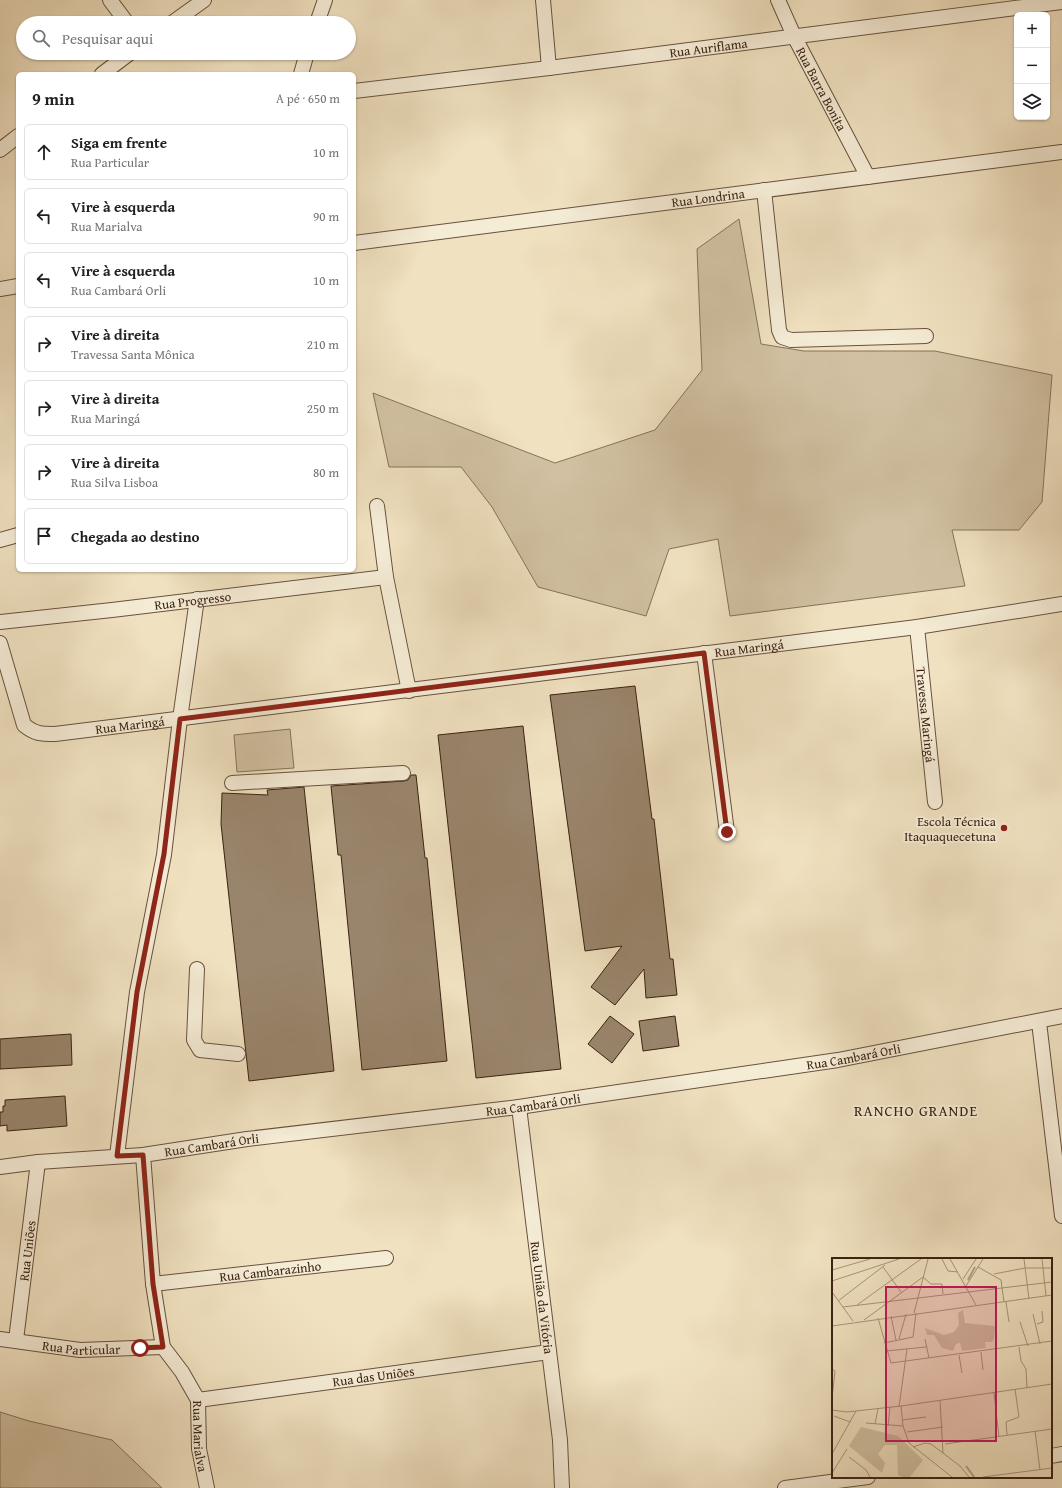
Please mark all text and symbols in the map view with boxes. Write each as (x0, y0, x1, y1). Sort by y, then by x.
map controls (1014, 12, 1050, 120)
button: + (1014, 12, 1050, 48)
search box (16, 16, 356, 60)
icon: search (30, 27, 52, 49)
text: Pesquisar aqui (62, 28, 153, 49)
street label: Rua Auriflama (668, 33, 749, 62)
street label: Rua Barra Bonita (791, 44, 852, 135)
button: − (1014, 48, 1050, 84)
button: layers (1014, 84, 1050, 120)
text: 9 min (32, 86, 74, 111)
text: A pé · 650 m (276, 89, 340, 108)
text: Siga em frente (71, 132, 167, 153)
icon: ahead (33, 141, 55, 163)
text: 10 m (313, 143, 339, 162)
text: Rua Particular (71, 153, 149, 172)
street label: Rua Londrina (671, 184, 747, 212)
text: Vire à esquerda (71, 196, 175, 217)
icon: left (33, 205, 55, 227)
text: 90 m (313, 207, 339, 226)
text: Rua Marialva (71, 217, 143, 236)
text: Vire à esquerda (71, 260, 175, 281)
icon: left (33, 269, 55, 291)
text: 10 m (313, 271, 339, 290)
text: Rua Cambará Orli (71, 281, 166, 300)
text: Vire à direita (71, 324, 159, 345)
icon: right (33, 333, 55, 355)
text: 210 m (307, 335, 339, 354)
text: Travessa Santa Mônica (71, 345, 195, 364)
text: Vire à direita (71, 388, 159, 409)
icon: right (33, 397, 55, 419)
text: 250 m (307, 399, 339, 418)
text: Rua Maringá (71, 409, 140, 428)
text: Vire à direita (71, 452, 159, 473)
icon: right (33, 461, 55, 483)
text: 80 m (313, 463, 339, 482)
text: Rua Silva Lisboa (71, 473, 158, 492)
icon: arrive (33, 525, 55, 547)
text: Chegada ao destino (71, 526, 199, 547)
street label: Rua Progresso (153, 587, 233, 615)
street label: Rua Maringá (714, 635, 786, 662)
street label: Travessa Maringá (911, 666, 940, 764)
street label: Rua Maringá (94, 711, 166, 739)
place label: Escola Técnica Itaquaquecetuna (904, 812, 997, 846)
route end (718, 823, 736, 841)
marker: Escola Técnica Itaquaquecetuna (999, 823, 1009, 833)
street label: Rua Cambará Orli (805, 1039, 903, 1074)
street label: Rua Cambará Orli (485, 1089, 582, 1121)
district label: RANCHO GRANDE (854, 1100, 978, 1121)
street label: Rua Cambará Orli (163, 1129, 260, 1162)
street label: Rua Uniões (14, 1219, 41, 1282)
street label: Rua União da Vitória (526, 1240, 558, 1356)
street label: Rua Cambarazinho (218, 1256, 323, 1287)
inset map (832, 1258, 1052, 1478)
street label: Rua Particular (41, 1336, 121, 1360)
route start (131, 1339, 149, 1357)
street label: Rua das Uniões (331, 1362, 415, 1391)
street label: Rua Marialva (188, 1400, 213, 1474)

